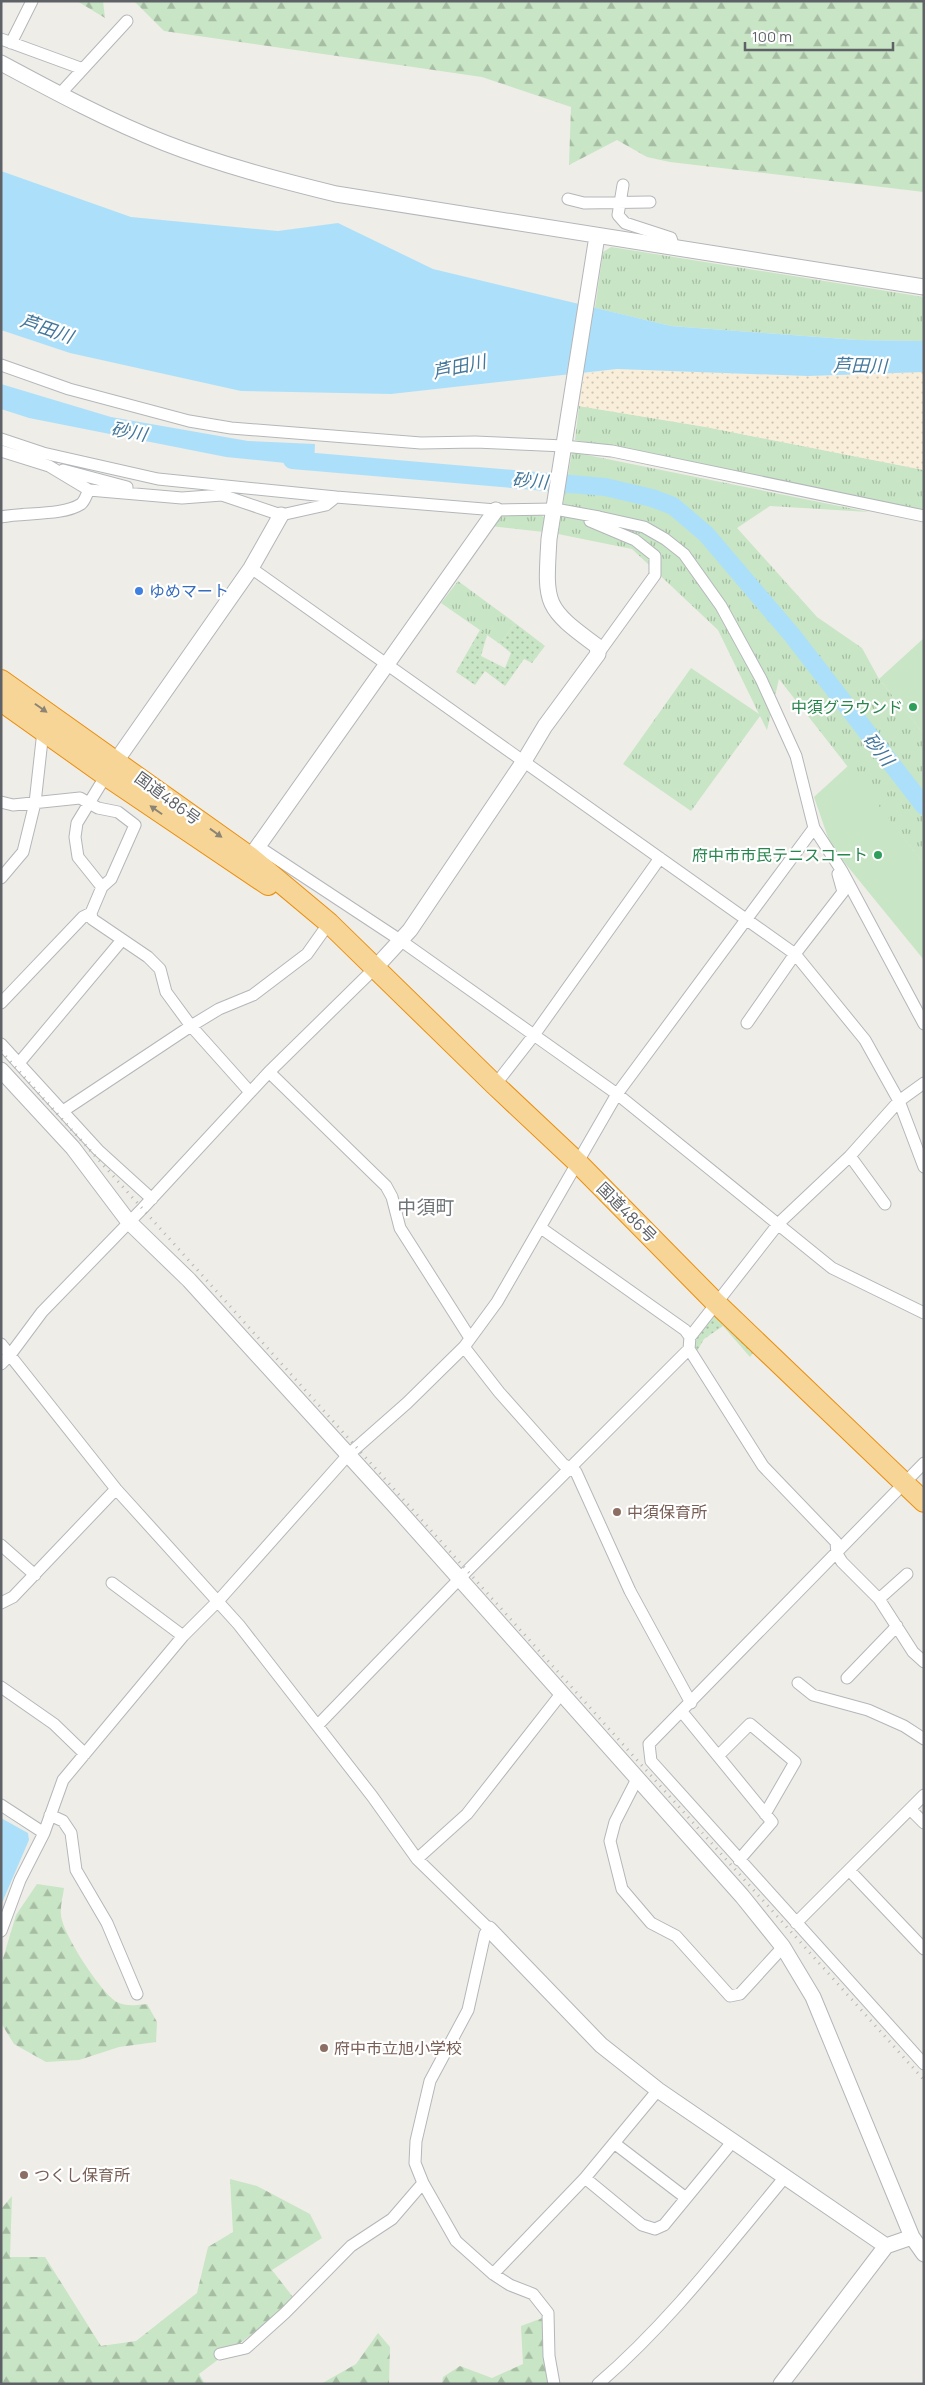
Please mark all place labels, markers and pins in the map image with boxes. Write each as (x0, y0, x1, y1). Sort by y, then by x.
place label: ゆめマート (149, 580, 229, 602)
marker: ゆめマート (133, 585, 145, 597)
place label: 中須グラウンド (791, 696, 903, 718)
marker: 中須グラウンド (907, 701, 919, 713)
place label: 府中市市民テニスコート (692, 844, 868, 866)
marker: 府中市市民テニスコート (872, 849, 884, 861)
place label: 中須保育所 (627, 1501, 707, 1523)
marker: 中須保育所 (611, 1506, 623, 1518)
place label: 府中市立旭小学校 (334, 2037, 462, 2059)
marker: 府中市立旭小学校 (318, 2042, 330, 2054)
place label: つくし保育所 (34, 2164, 130, 2186)
marker: つくし保育所 (18, 2169, 30, 2181)

